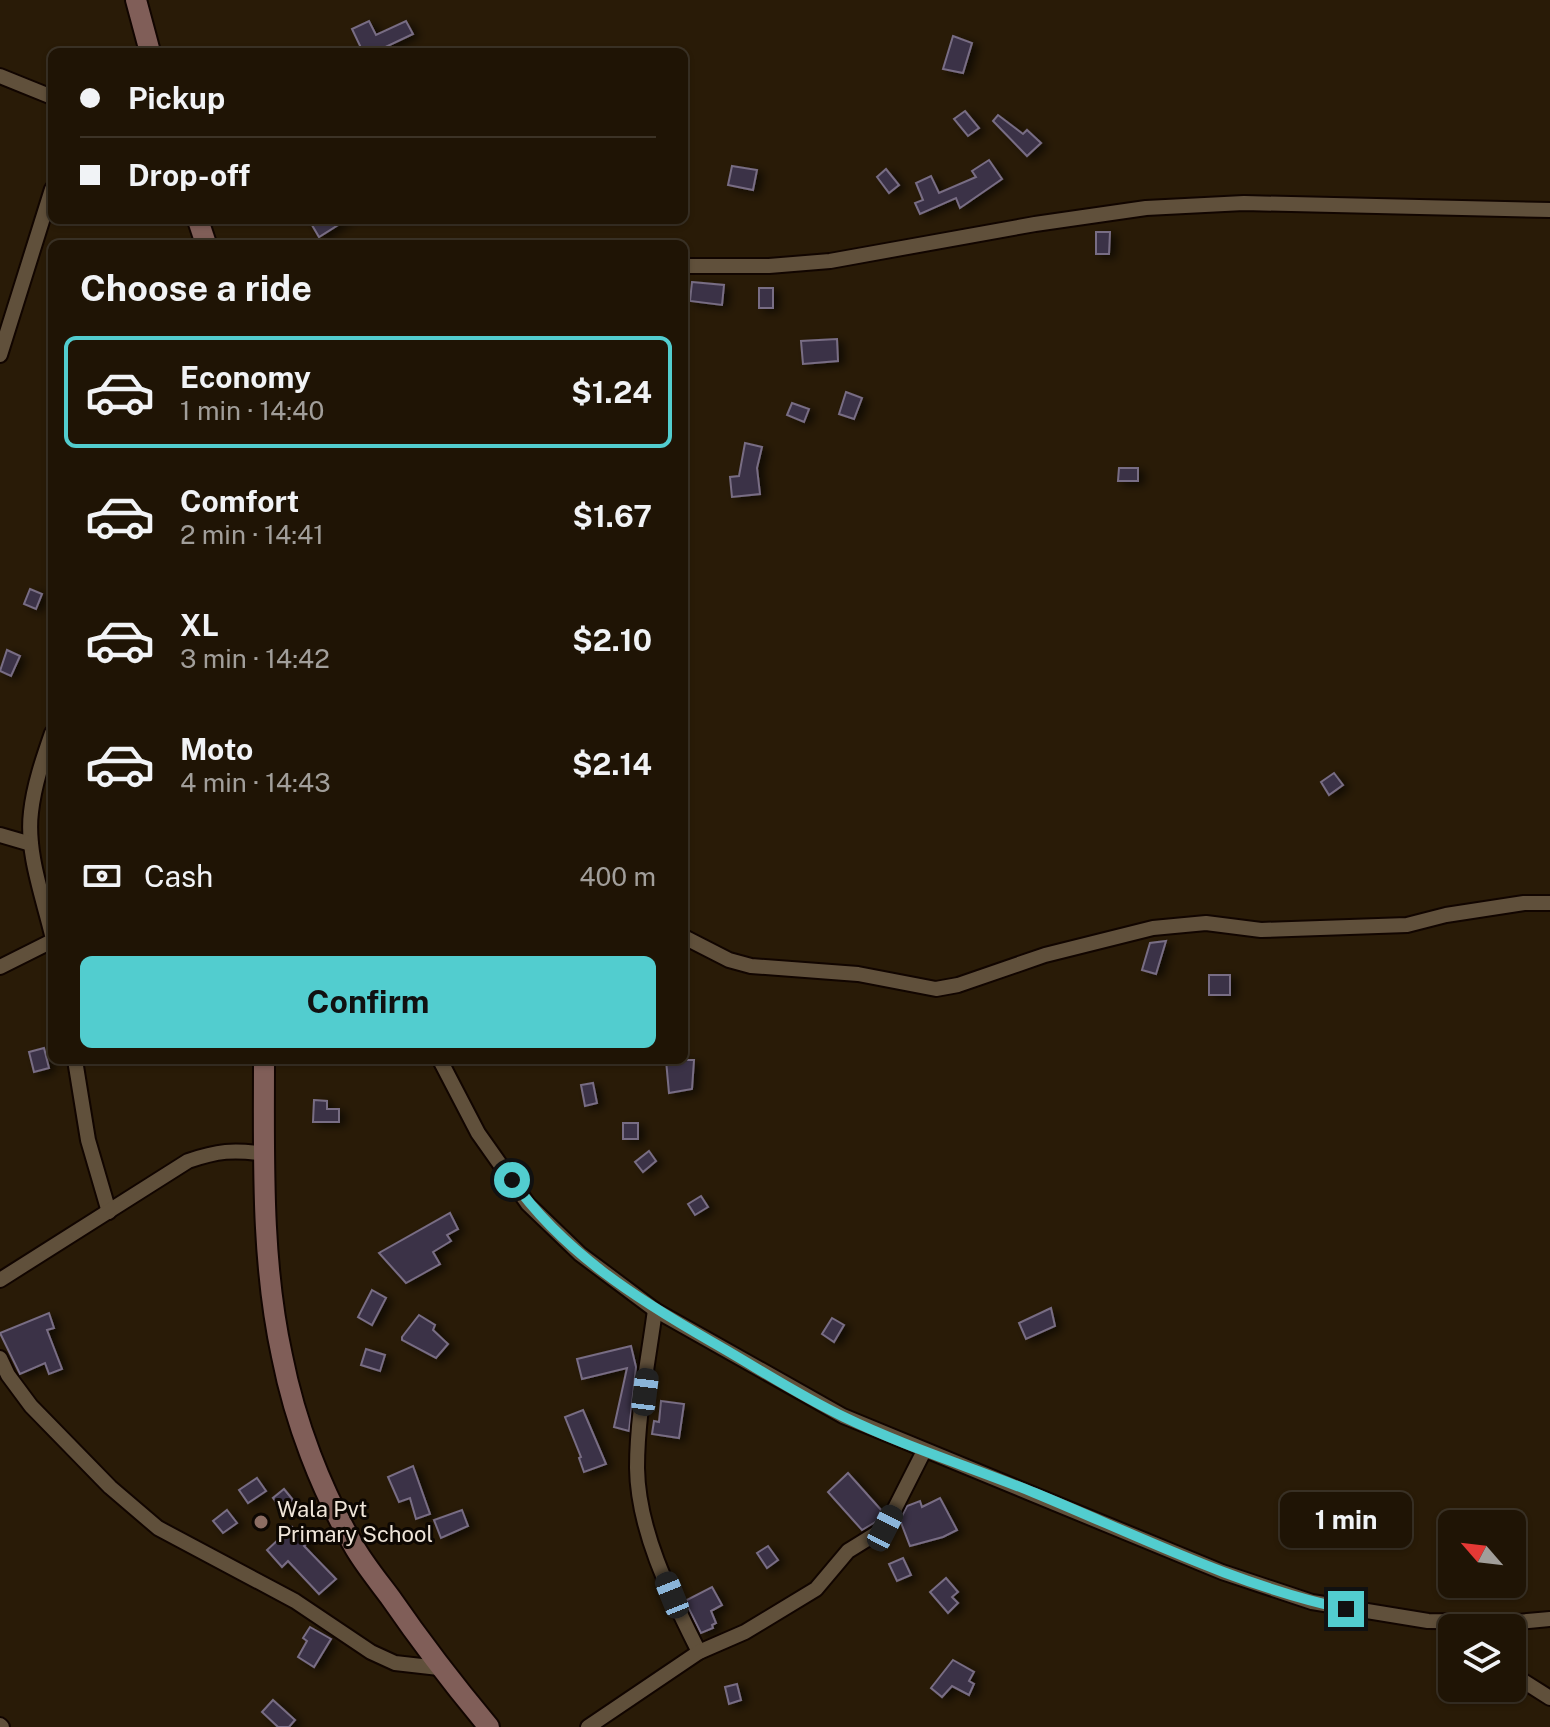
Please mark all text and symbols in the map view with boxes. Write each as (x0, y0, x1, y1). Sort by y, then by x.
text: Pickup (128, 80, 225, 116)
text: Drop-off (128, 157, 250, 193)
text: Choose a ride (80, 267, 312, 309)
icon: car (84, 356, 156, 428)
text: Economy (180, 359, 311, 395)
text: $1.24 (571, 374, 652, 410)
text: 1 min · 14:40 (180, 395, 324, 426)
icon: car (84, 480, 156, 552)
text: Comfort (180, 483, 299, 519)
text: $1.67 (573, 498, 652, 534)
text: 2 min · 14:41 (180, 519, 324, 550)
icon: car (84, 604, 156, 676)
text: XL (180, 607, 219, 643)
text: $2.10 (572, 622, 652, 658)
text: 3 min · 14:42 (180, 643, 330, 674)
icon: car (84, 728, 156, 800)
text: Moto (180, 731, 253, 767)
text: $2.14 (572, 746, 652, 782)
text: 4 min · 14:43 (180, 767, 331, 798)
icon: cash (80, 854, 124, 898)
text: Cash (144, 858, 213, 894)
text: 400 m (579, 861, 656, 892)
button: Confirm (80, 956, 656, 1048)
route start (494, 1162, 530, 1198)
car (630, 1367, 660, 1417)
callout: 1 min (1280, 1493, 1412, 1549)
place label: Wala Pvt Primary School (277, 1496, 433, 1547)
car (863, 1501, 907, 1555)
text: 1 min (1315, 1504, 1377, 1535)
north arrow (1438, 1510, 1526, 1598)
map controls (1438, 1510, 1526, 1702)
marker: Wala Pvt Primary School (252, 1513, 270, 1531)
car (652, 1568, 692, 1622)
route end (1328, 1591, 1364, 1627)
button: layers (1438, 1614, 1526, 1702)

